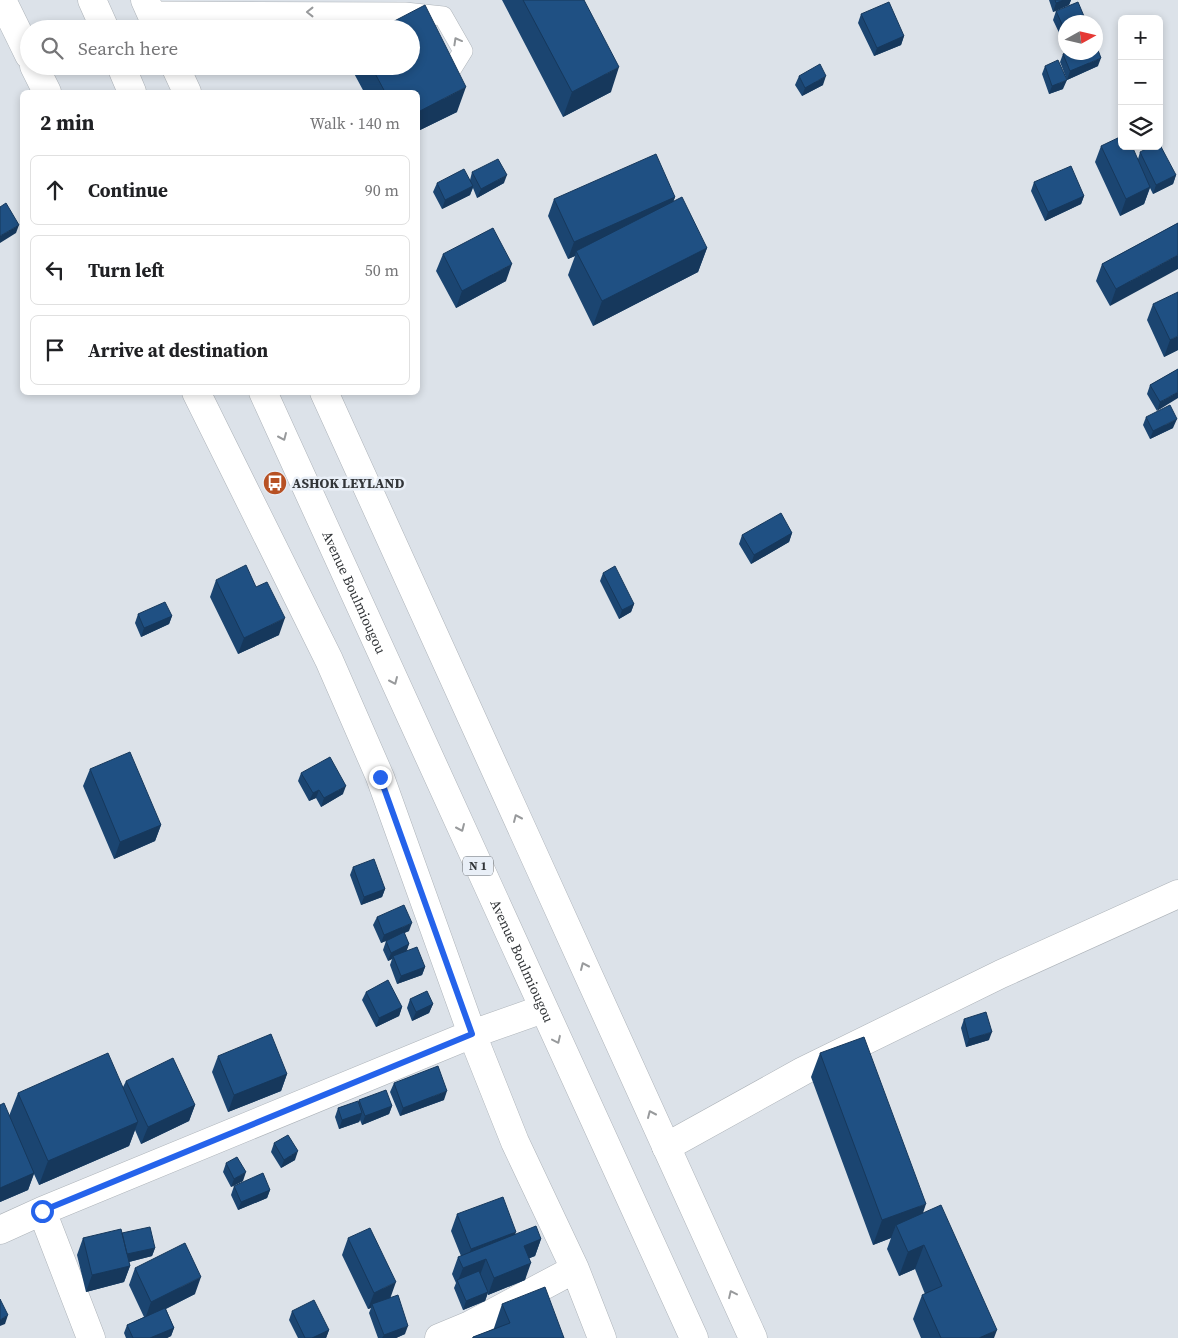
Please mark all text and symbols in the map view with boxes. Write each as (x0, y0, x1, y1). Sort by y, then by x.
one-way arrow (305, 7, 313, 17)
north arrow (1058, 15, 1103, 60)
map controls (1118, 15, 1163, 150)
button: + (1118, 15, 1163, 60)
search box (20, 20, 420, 75)
icon: search (38, 34, 66, 62)
text: Search here (78, 35, 178, 61)
one-way arrow (453, 37, 463, 46)
button: − (1118, 60, 1163, 105)
button: layers (1118, 105, 1163, 150)
text: 2 min (40, 108, 95, 137)
text: Walk · 140 m (310, 112, 400, 134)
icon: ahead (41, 176, 69, 204)
text: Continue (88, 177, 168, 203)
text: 90 m (365, 179, 399, 201)
icon: left (41, 256, 69, 284)
text: Turn left (88, 257, 164, 283)
text: 50 m (365, 259, 399, 281)
icon: arrive (41, 336, 69, 364)
text: Arrive at destination (88, 337, 268, 363)
one-way arrow (277, 432, 288, 441)
bus stop icon: ASHOK LEYLAND (262, 470, 288, 496)
place label: ASHOK LEYLAND (292, 473, 404, 493)
street label: Avenue Boulmiougou (317, 527, 391, 657)
one-way arrow (388, 675, 398, 684)
route end (369, 766, 392, 789)
one-way arrow (513, 814, 523, 823)
one-way arrow (455, 823, 466, 832)
road number: N 1 (463, 856, 493, 876)
street label: Avenue Boulmiougou (485, 896, 559, 1026)
one-way arrow (580, 962, 591, 971)
one-way arrow (551, 1035, 562, 1044)
one-way arrow (647, 1110, 658, 1119)
route start (31, 1200, 54, 1223)
one-way arrow (728, 1290, 738, 1299)

